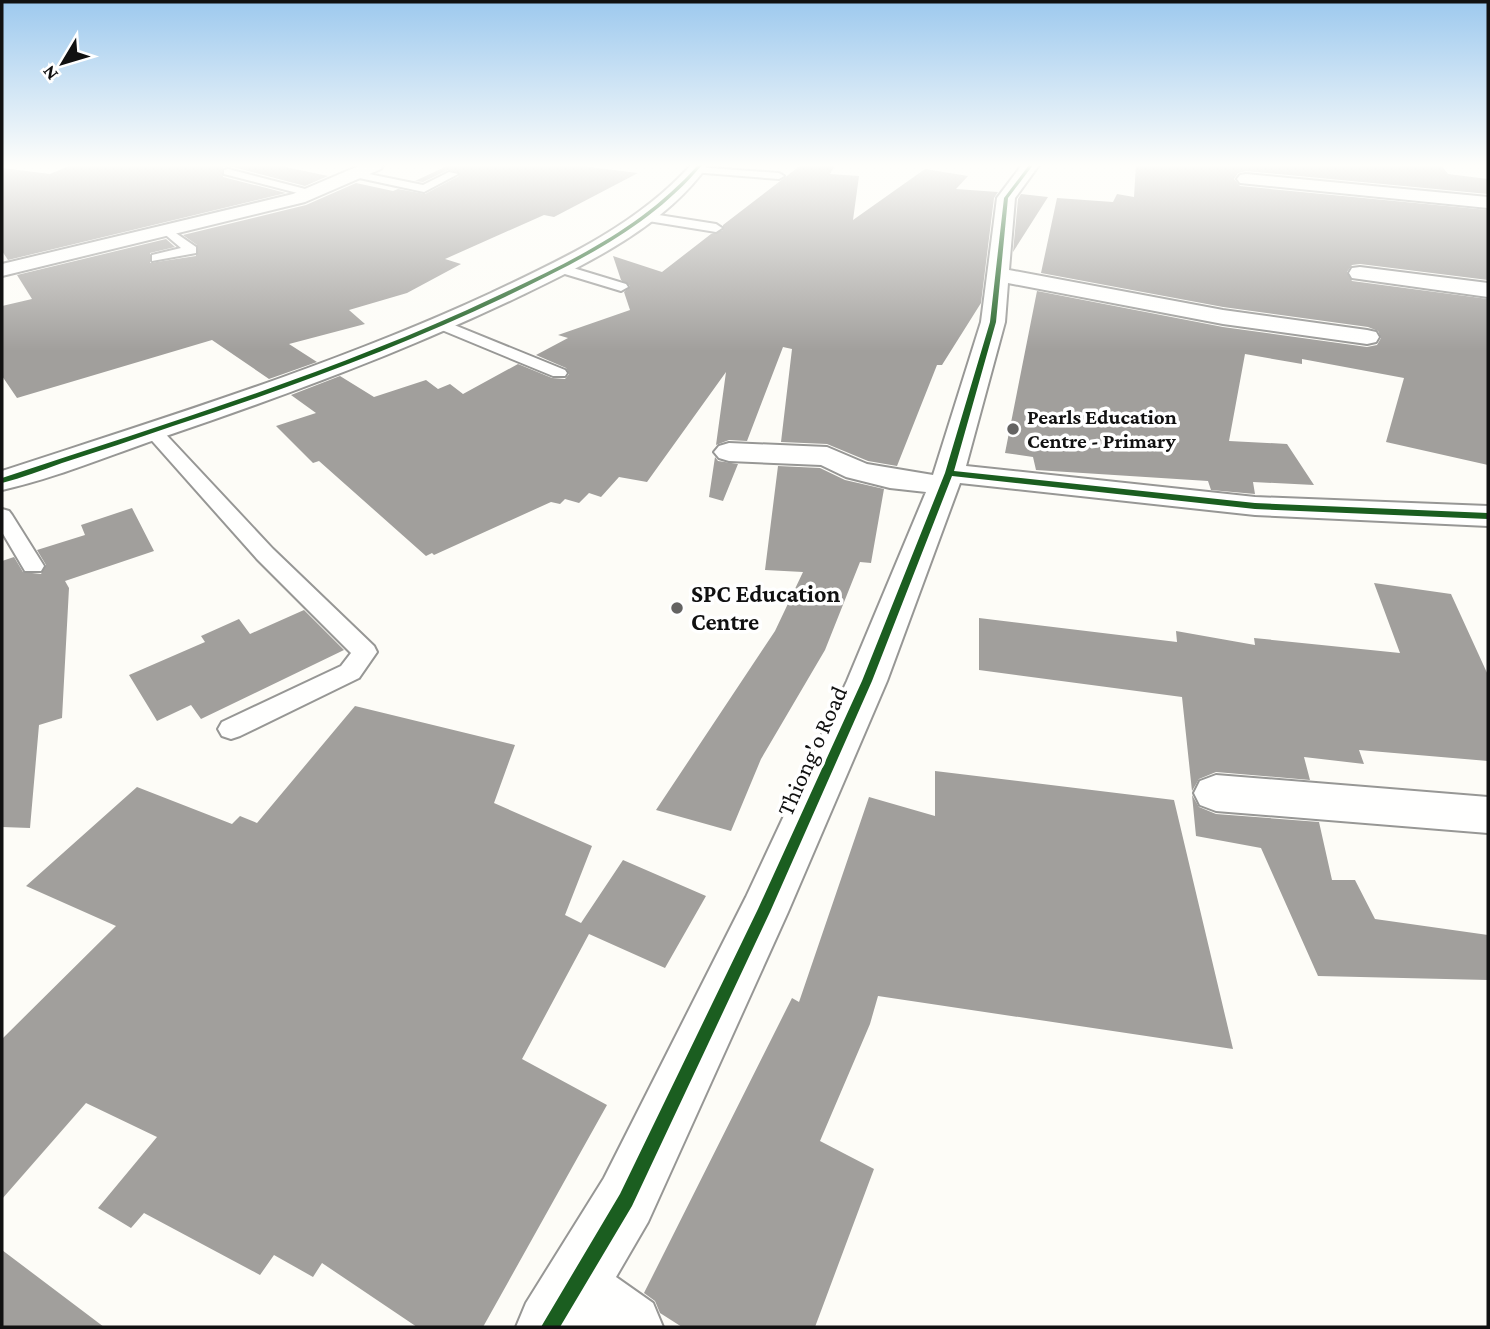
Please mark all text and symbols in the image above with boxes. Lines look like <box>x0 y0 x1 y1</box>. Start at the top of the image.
north arrow <box>28 28 98 98</box>
text: N <box>38 62 62 85</box>
place label: Pearls Education Centre - Primary <box>1027 405 1177 453</box>
marker: Pearls Education Centre - Primary <box>1005 421 1021 437</box>
place label: SPC Education Centre <box>691 580 840 635</box>
marker: SPC Education Centre <box>669 600 685 616</box>
street label: Thiong'o Road <box>771 681 852 820</box>

